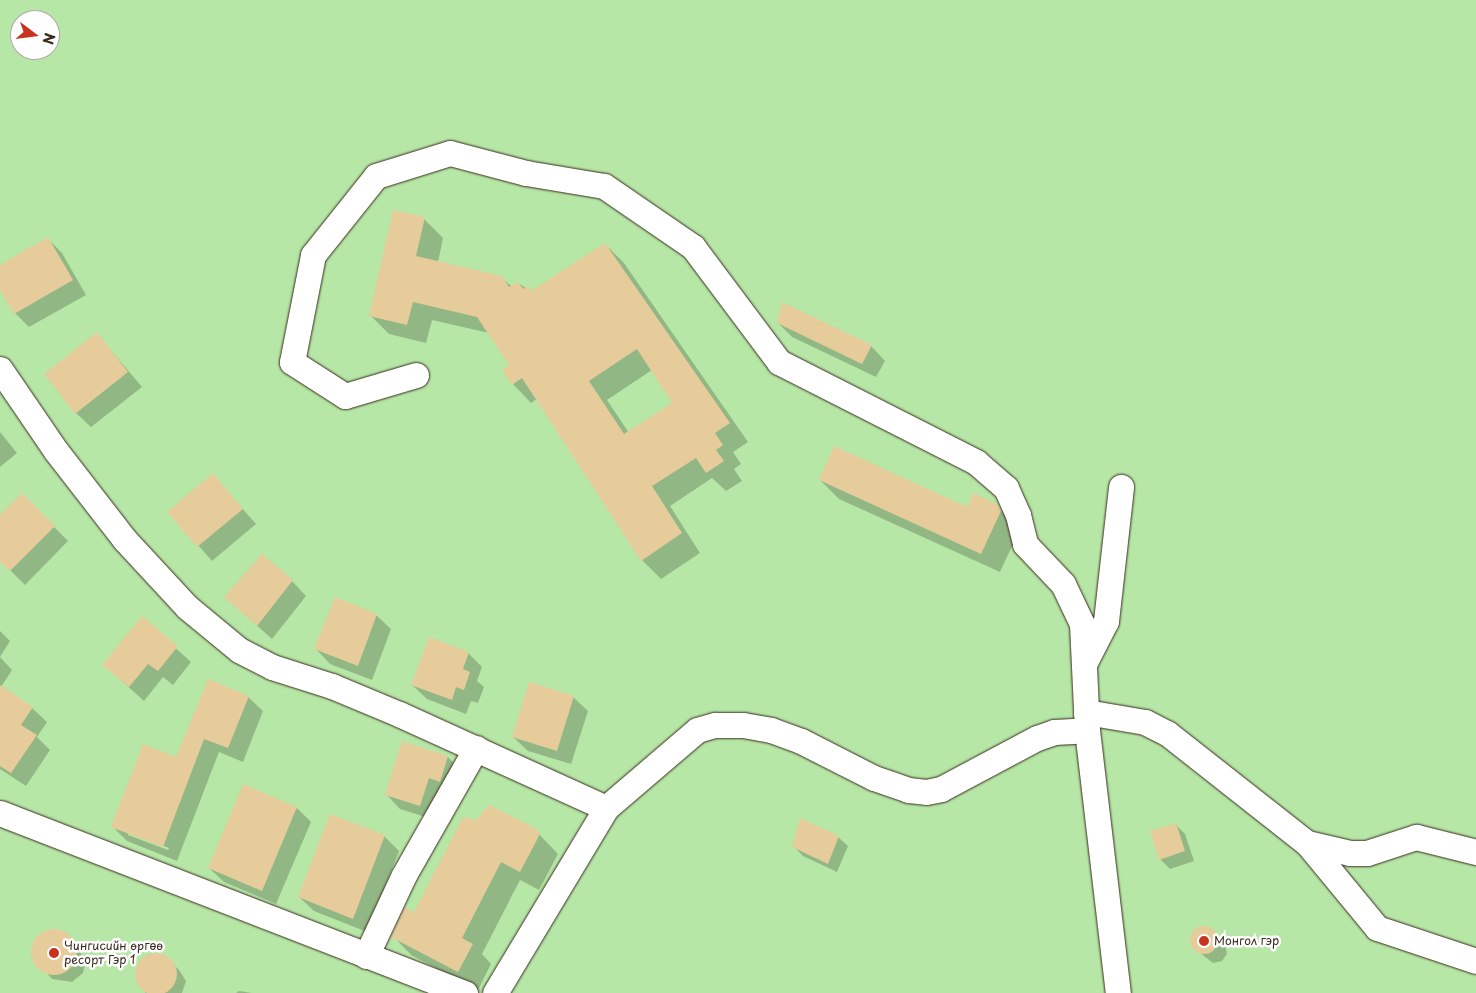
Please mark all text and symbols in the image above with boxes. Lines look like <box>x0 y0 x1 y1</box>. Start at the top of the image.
north arrow <box>10 10 60 60</box>
text: N <box>37 31 61 47</box>
place label: Монгол гэр <box>1214 934 1280 948</box>
marker: Монгол гэр <box>1198 935 1210 947</box>
place label: Чингисийн өргөө ресорт Гэр 1 <box>64 939 164 967</box>
marker: Чингисийн өргөө ресорт Гэр 1 <box>48 947 60 959</box>

